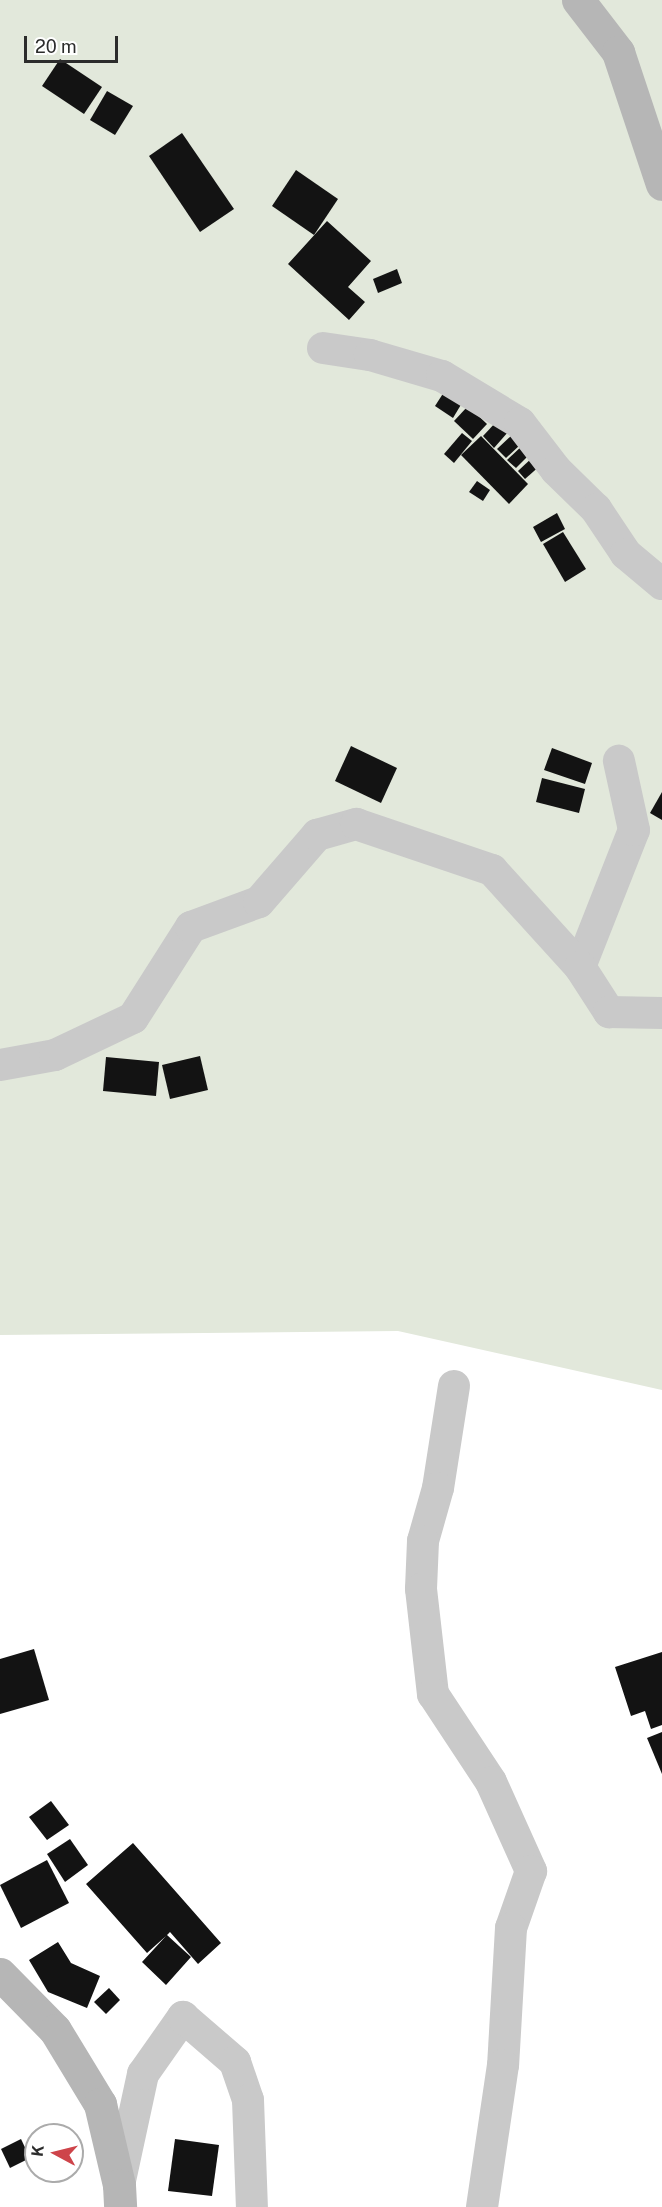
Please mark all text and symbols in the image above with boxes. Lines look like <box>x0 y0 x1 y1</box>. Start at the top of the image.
scale bar <box>27 24 122 62</box>
text: 20 m <box>35 36 77 57</box>
north arrow <box>24 2123 84 2183</box>
text: K <box>27 2144 48 2158</box>

